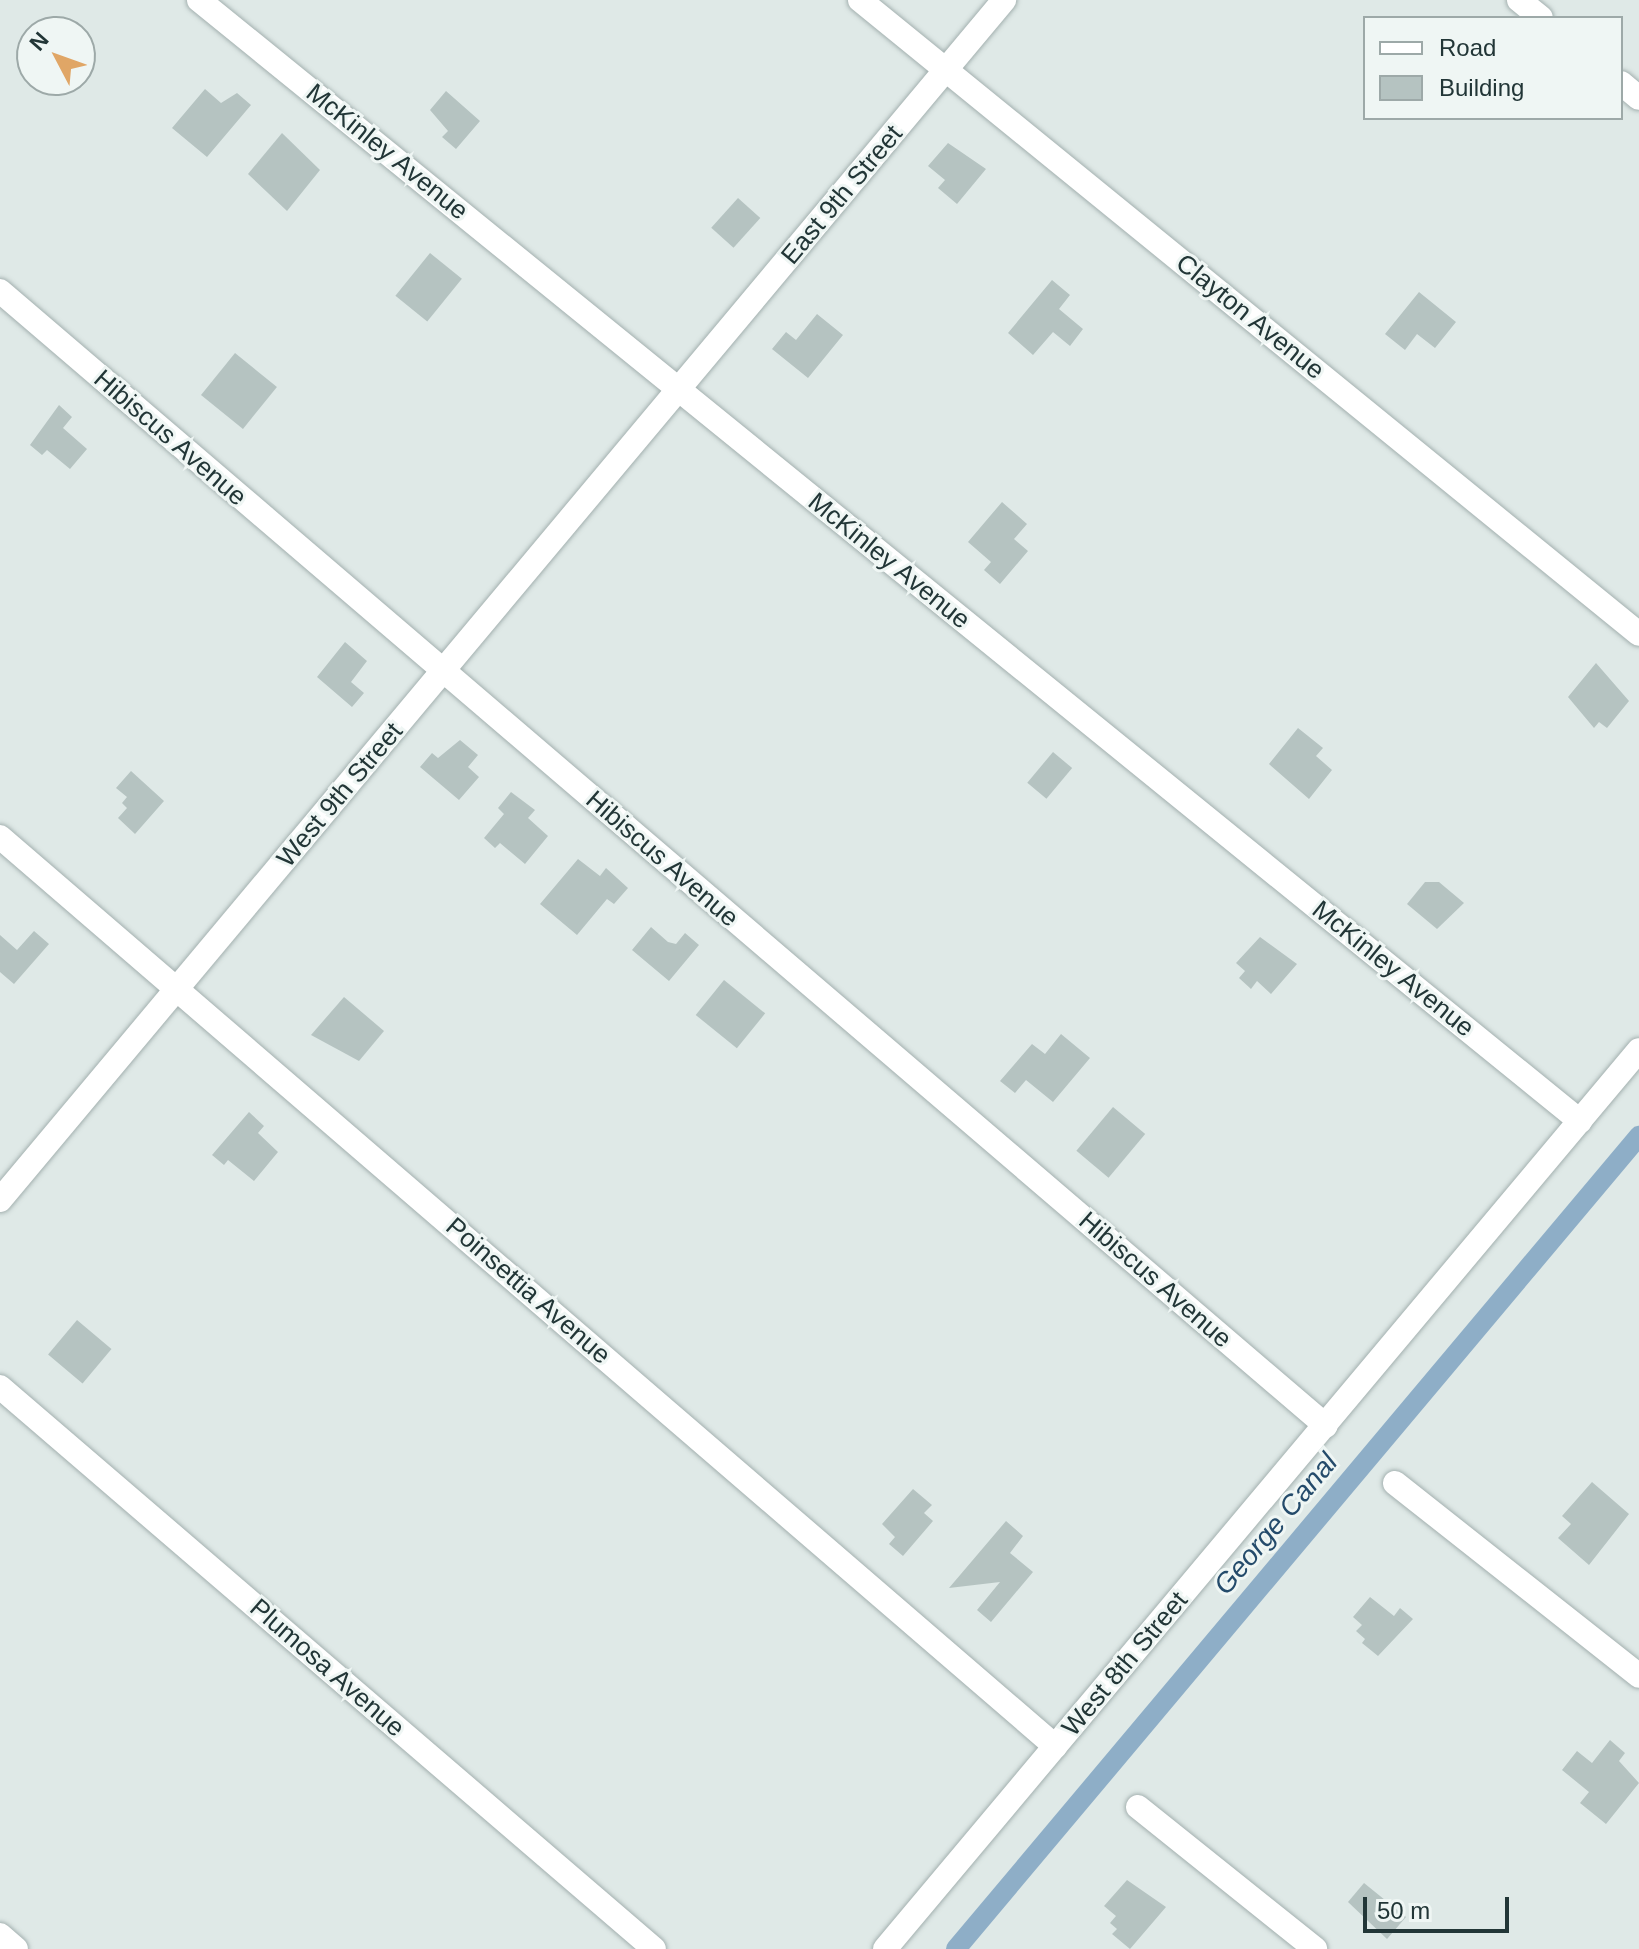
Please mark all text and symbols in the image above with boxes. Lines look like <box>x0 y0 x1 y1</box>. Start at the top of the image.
north arrow <box>16 16 96 96</box>
legend <box>1363 16 1623 120</box>
text: N <box>24 27 54 55</box>
text: Road <box>1439 34 1496 61</box>
text: Building <box>1439 74 1524 101</box>
street label: McKinley Avenue <box>299 77 475 227</box>
street label: East 9th Street <box>775 119 909 271</box>
street label: Clayton Avenue <box>1169 247 1331 387</box>
street label: Hibiscus Avenue <box>87 363 253 513</box>
street label: McKinley Avenue <box>801 486 977 636</box>
street label: West 9th Street <box>271 717 409 873</box>
street label: Hibiscus Avenue <box>579 784 745 934</box>
street label: McKinley Avenue <box>1305 894 1481 1044</box>
street label: Hibiscus Avenue <box>1072 1205 1238 1355</box>
street label: Poinsettia Avenue <box>439 1211 617 1371</box>
water label: George Canal <box>1207 1446 1345 1602</box>
street label: West 8th Street <box>1056 1586 1194 1742</box>
street label: Plumosa Avenue <box>243 1592 411 1744</box>
scale bar <box>1367 1881 1513 1931</box>
text: 50 m <box>1377 1897 1430 1924</box>

